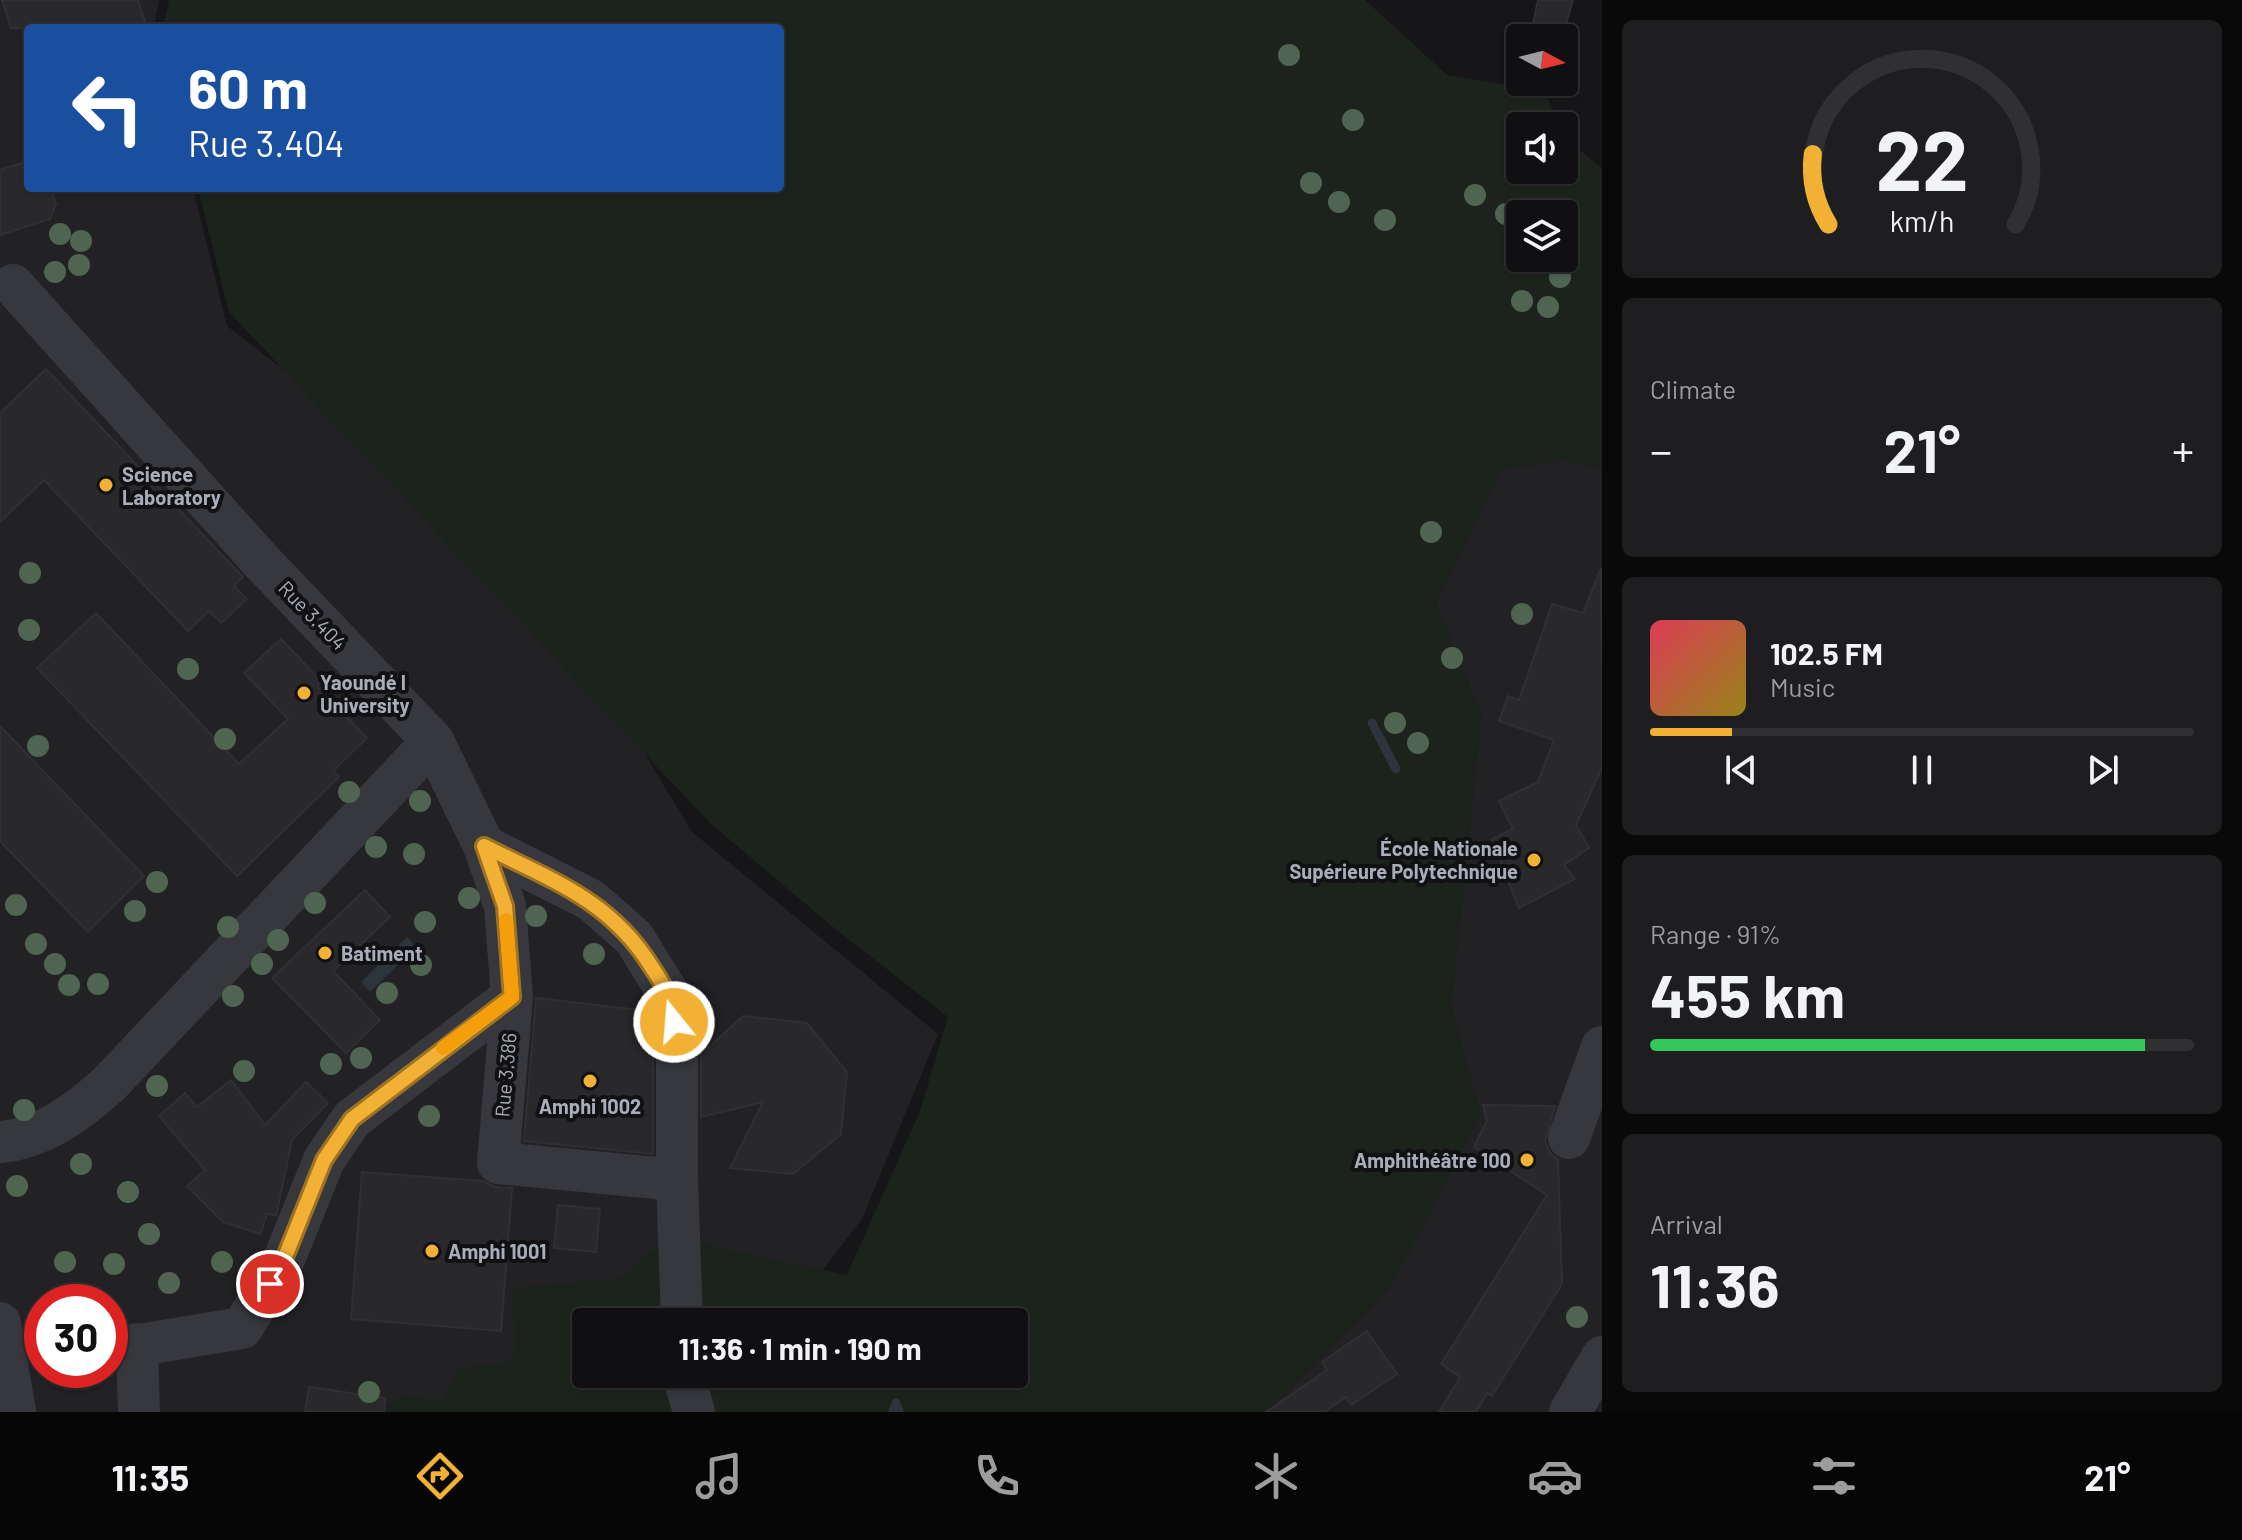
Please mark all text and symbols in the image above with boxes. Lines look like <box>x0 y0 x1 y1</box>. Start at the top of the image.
north arrow <box>1506 24 1578 96</box>
map controls <box>1506 24 1578 272</box>
text: 60 m <box>188 53 308 120</box>
icon: left <box>56 56 160 160</box>
text: 22 <box>1875 108 1969 208</box>
button: sound <box>1506 112 1578 184</box>
text: Rue 3.404 <box>188 121 344 164</box>
button: layers <box>1506 200 1578 272</box>
text: km/h <box>1890 203 1954 238</box>
text: Climate <box>1650 373 1736 404</box>
text: 21° <box>1883 413 1961 485</box>
text: − <box>1650 423 1672 476</box>
text: + <box>2172 423 2194 476</box>
place label: Science Laboratory <box>122 462 221 509</box>
marker: Science Laboratory <box>97 476 115 494</box>
street label: Rue 3.404 <box>274 575 352 655</box>
text: 102.5 FM <box>1770 635 1883 671</box>
place label: Yaoundé I University <box>320 670 410 717</box>
text: Music <box>1770 671 1835 702</box>
marker: Yaoundé I University <box>295 684 313 702</box>
icon: previous <box>1719 748 1763 792</box>
icon: pause <box>1900 748 1944 792</box>
icon: next <box>2081 748 2125 792</box>
place label: École Nationale Supérieure Polytechnique <box>1289 836 1518 883</box>
marker: École Nationale Supérieure Polytechnique <box>1525 851 1543 869</box>
text: Range · 91% <box>1650 918 1781 949</box>
place label: Batiment <box>341 941 422 965</box>
marker: Batiment <box>316 944 334 962</box>
text: 455 km <box>1650 958 1845 1030</box>
position arrow <box>632 980 716 1064</box>
street label: Rue 3.386 <box>489 1032 521 1118</box>
marker: Amphi 1002 <box>581 1072 599 1090</box>
place label: Amphi 1002 <box>539 1094 641 1118</box>
place label: Amphithéâtre 100 <box>1354 1148 1511 1172</box>
marker: Amphithéâtre 100 <box>1518 1151 1536 1169</box>
text: Arrival <box>1650 1208 1723 1239</box>
place label: Amphi 1001 <box>448 1239 546 1263</box>
marker: Amphi 1001 <box>423 1242 441 1260</box>
text: 11:36 <box>1650 1248 1779 1320</box>
pin <box>236 1250 304 1318</box>
icon: arrive <box>248 1262 292 1306</box>
speed limit sign: 30 <box>24 1284 128 1388</box>
text: 11:36 · 1 min · 190 m <box>678 1330 922 1366</box>
icon: directions <box>412 1448 468 1504</box>
icon: music <box>691 1448 747 1504</box>
icon: phone <box>969 1448 1025 1504</box>
icon: climate <box>1248 1448 1304 1504</box>
icon: car <box>1527 1448 1583 1504</box>
icon: filters <box>1806 1448 1862 1504</box>
text: 11:35 <box>111 1455 189 1498</box>
text: 21° <box>2084 1455 2131 1498</box>

